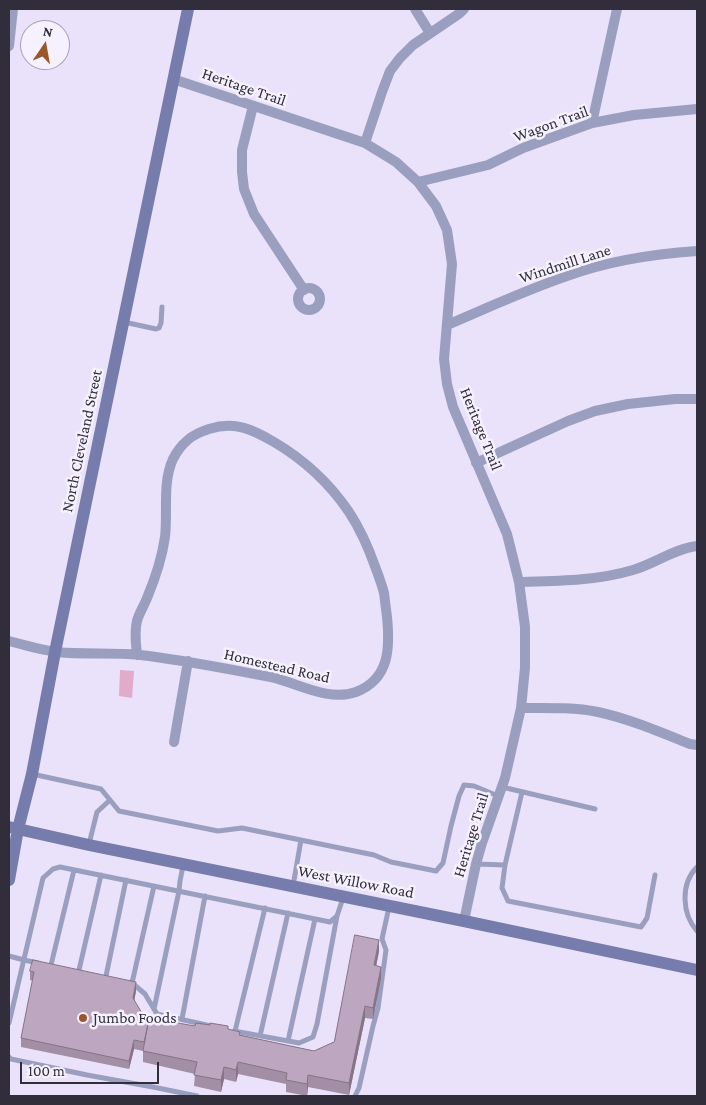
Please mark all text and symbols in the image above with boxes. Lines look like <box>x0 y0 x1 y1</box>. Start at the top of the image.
north arrow <box>20 20 70 70</box>
text: N <box>42 22 54 40</box>
street label: Heritage Trail <box>199 64 289 110</box>
street label: Wagon Trail <box>511 102 591 146</box>
street label: Windmill Lane <box>517 240 613 288</box>
street label: North Cleveland Street <box>58 368 106 514</box>
street label: Heritage Trail <box>456 385 506 473</box>
street label: Homestead Road <box>222 644 332 688</box>
street label: Heritage Trail <box>449 790 493 880</box>
street label: West Willow Road <box>296 861 416 903</box>
place label: Jumbo Foods <box>93 1008 176 1028</box>
marker: Jumbo Foods <box>77 1012 89 1024</box>
scale bar <box>22 1052 161 1084</box>
text: 100 m <box>28 1063 65 1079</box>

